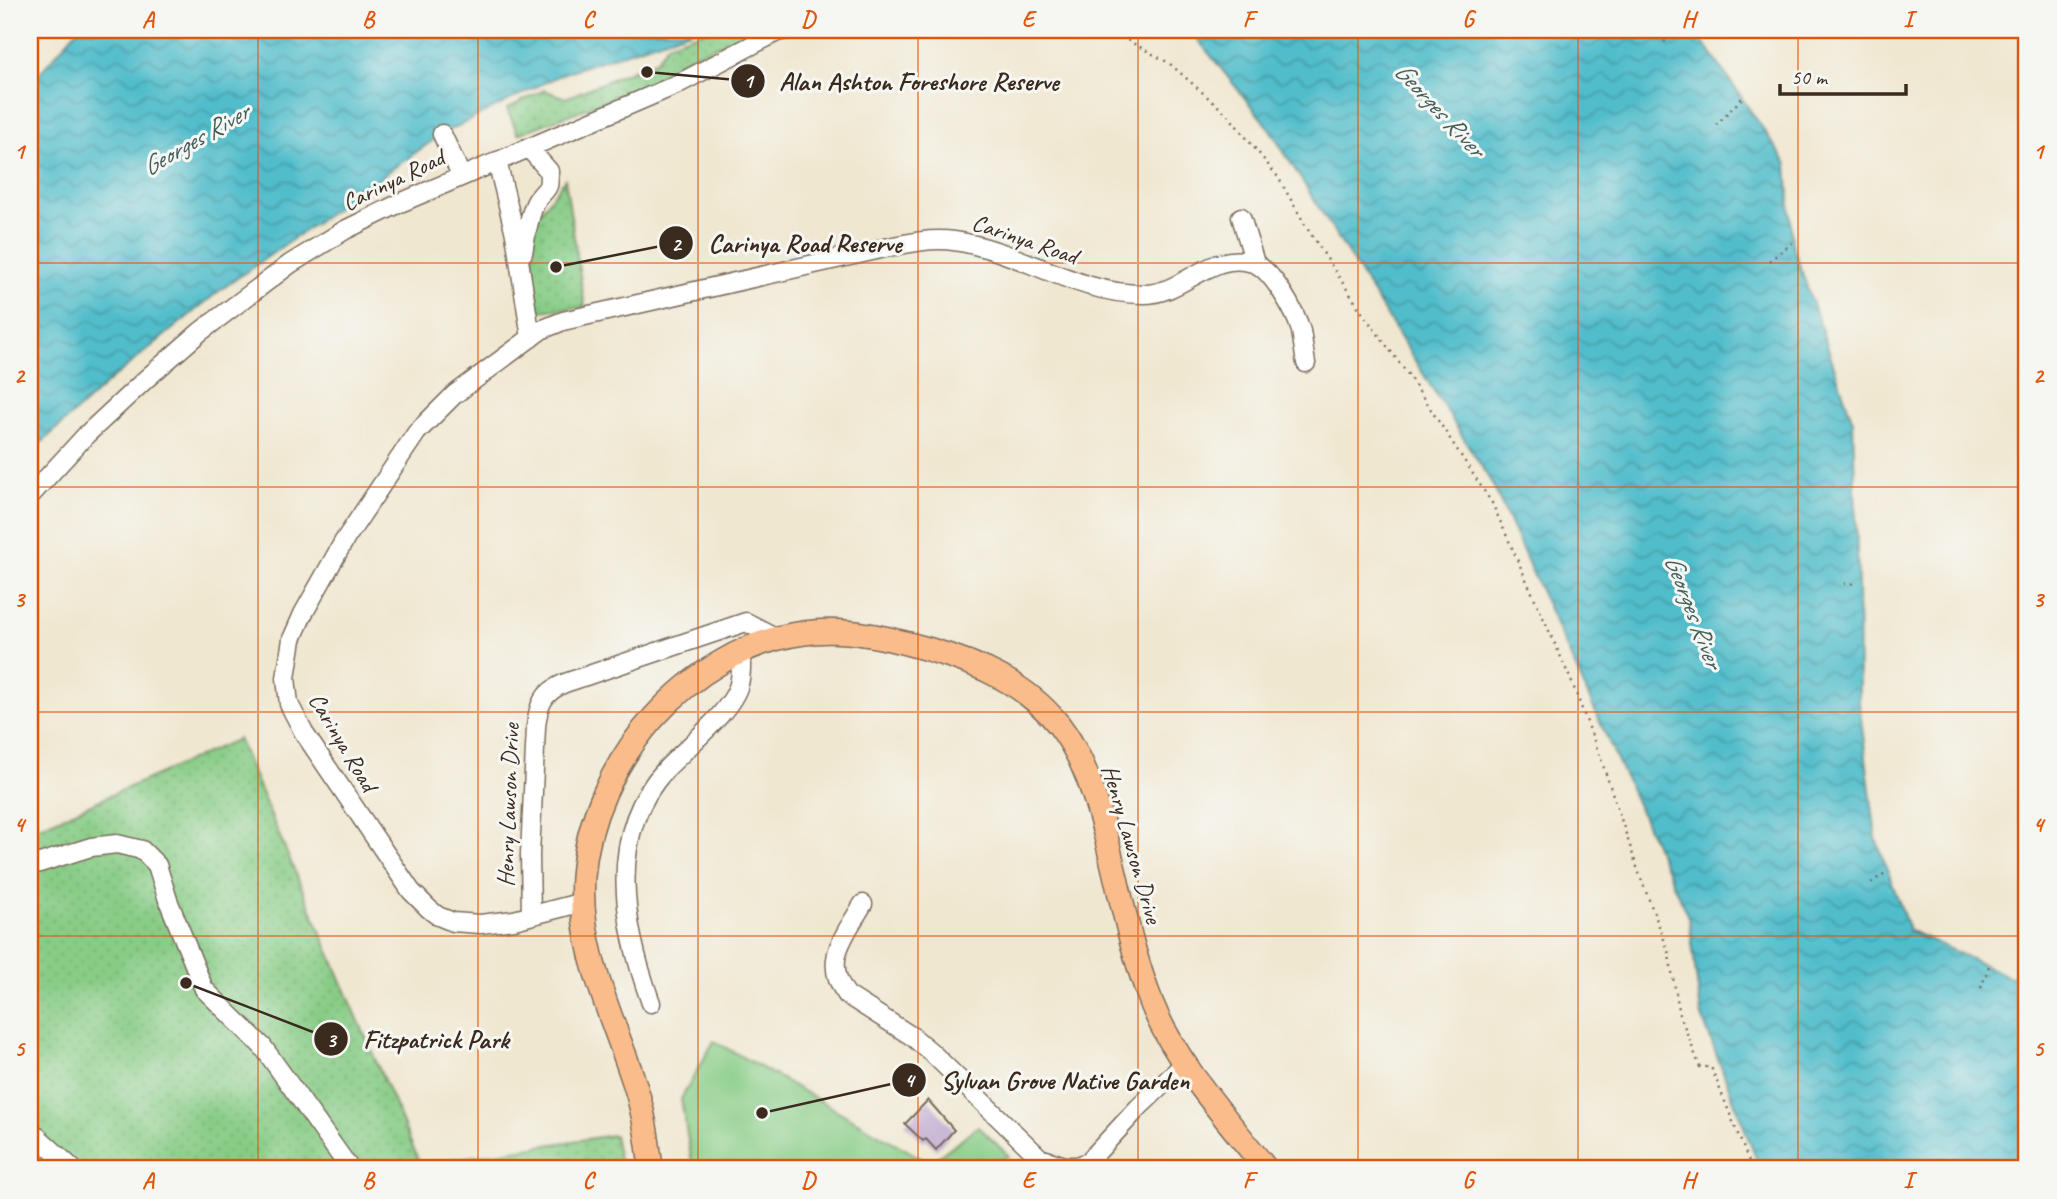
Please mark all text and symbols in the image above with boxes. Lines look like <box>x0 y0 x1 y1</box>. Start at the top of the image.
text: A <box>142 5 156 34</box>
text: B <box>362 5 376 34</box>
text: C <box>583 5 597 34</box>
text: D <box>801 5 817 34</box>
text: E <box>1022 5 1038 34</box>
text: F <box>1243 5 1259 34</box>
text: G <box>1462 5 1477 34</box>
text: H <box>1681 5 1699 34</box>
text: I <box>1903 5 1918 34</box>
scale bar <box>1780 52 1906 96</box>
water label: Georges River <box>1387 55 1494 166</box>
callout: Alan Ashton Foreshore Reserve <box>731 57 1073 104</box>
text: 50 m <box>1791 64 1829 90</box>
text: Alan Ashton Foreshore Reserve <box>779 65 1061 98</box>
text: 1 <box>743 68 755 94</box>
water label: Georges River <box>136 94 258 183</box>
text: 1 <box>14 137 27 166</box>
text: 1 <box>2033 137 2046 166</box>
street label: Carinya Road <box>337 141 452 218</box>
street label: Carinya Road <box>968 207 1085 272</box>
callout: Carinya Road Reserve <box>659 220 916 267</box>
text: Carinya Road Reserve <box>708 227 904 260</box>
text: 2 <box>671 231 683 257</box>
text: 2 <box>14 361 27 390</box>
text: 2 <box>2033 361 2046 390</box>
water label: Georges River <box>1657 550 1731 676</box>
text: 3 <box>14 585 27 614</box>
text: 3 <box>2033 585 2046 614</box>
street label: Carinya Road <box>302 687 386 800</box>
street label: Henry Lawson Drive <box>490 721 526 887</box>
street label: Henry Lawson Drive <box>1095 761 1170 929</box>
text: 4 <box>14 810 27 839</box>
text: 4 <box>2033 810 2046 839</box>
callout: Fitzpatrick Park <box>314 1016 522 1063</box>
text: Fitzpatrick Park <box>363 1023 511 1056</box>
text: 3 <box>326 1027 338 1053</box>
text: 5 <box>14 1034 26 1063</box>
text: 5 <box>2033 1034 2045 1063</box>
callout: Sylvan Grove Native Garden <box>891 1056 1204 1103</box>
text: Sylvan Grove Native Garden <box>941 1064 1190 1097</box>
text: 4 <box>904 1067 916 1093</box>
text: A <box>142 1166 156 1195</box>
text: B <box>362 1166 376 1195</box>
text: C <box>583 1166 597 1195</box>
text: D <box>801 1166 817 1195</box>
text: E <box>1022 1166 1038 1195</box>
text: F <box>1243 1166 1259 1195</box>
text: G <box>1462 1166 1477 1195</box>
text: H <box>1681 1166 1699 1195</box>
text: I <box>1903 1166 1918 1195</box>

